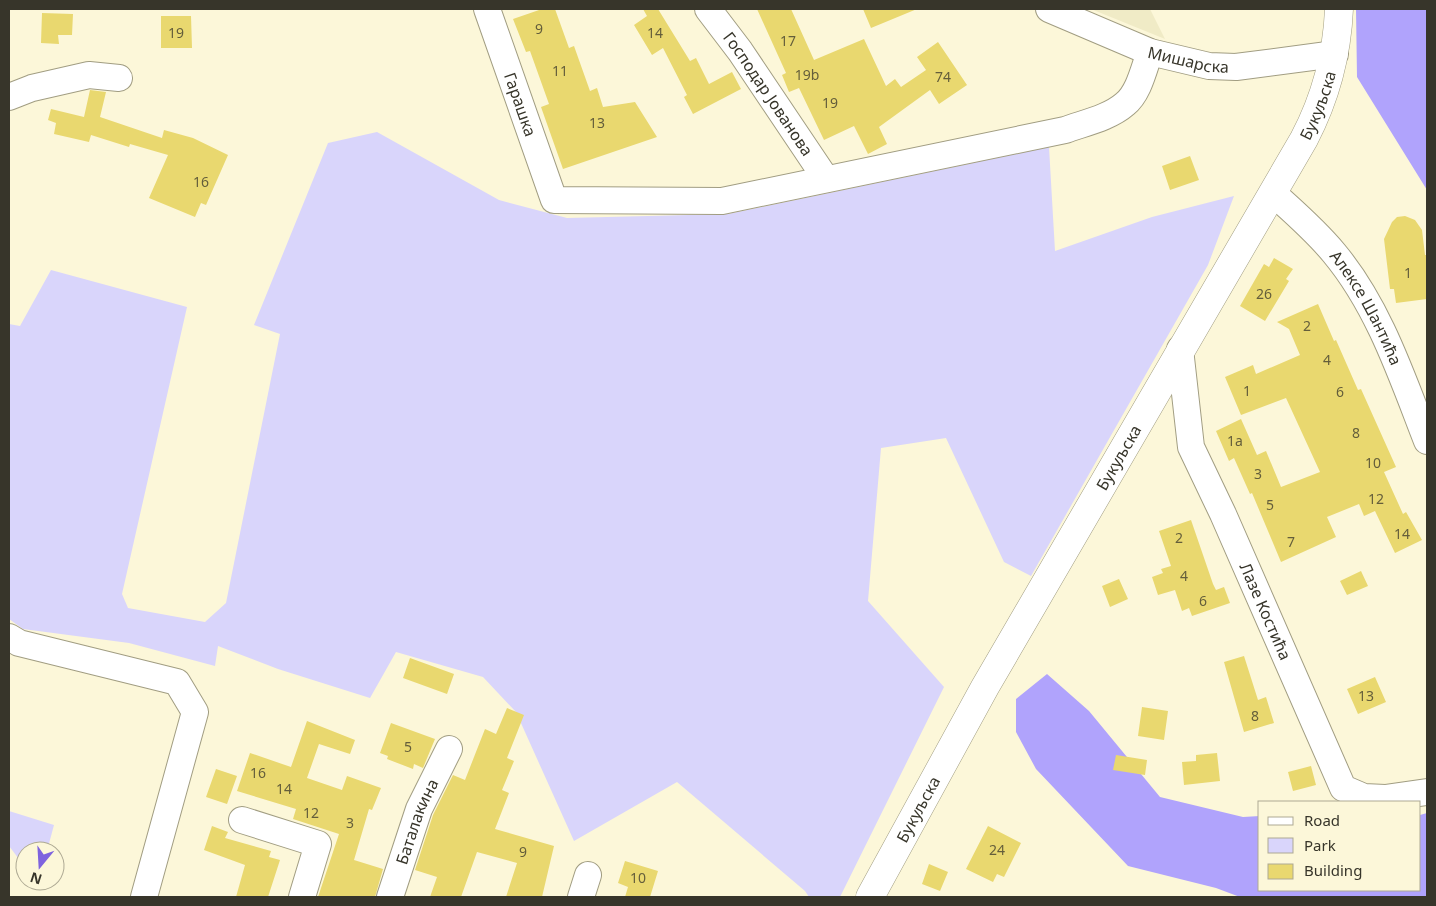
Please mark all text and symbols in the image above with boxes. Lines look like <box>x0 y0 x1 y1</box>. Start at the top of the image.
house number: 9 <box>535 19 543 38</box>
house number: 19 <box>168 23 184 42</box>
house number: 14 <box>647 23 663 42</box>
street label: Господар Јованова <box>718 27 818 160</box>
house number: 17 <box>780 31 796 50</box>
street label: Мишарска <box>1146 41 1229 78</box>
house number: 11 <box>552 61 568 80</box>
house number: 19b <box>795 65 819 84</box>
house number: 74 <box>935 67 951 86</box>
street label: Гарашка <box>499 69 542 139</box>
street label: Букуљска <box>1294 69 1341 144</box>
house number: 19 <box>822 93 838 112</box>
house number: 13 <box>589 113 605 132</box>
house number: 16 <box>193 172 209 191</box>
street label: Алексе Шантића <box>1325 246 1407 368</box>
house number: 1 <box>1404 263 1412 282</box>
house number: 26 <box>1256 284 1272 303</box>
house number: 2 <box>1303 316 1311 335</box>
house number: 4 <box>1323 350 1331 369</box>
house number: 1 <box>1243 381 1251 400</box>
house number: 6 <box>1336 382 1344 401</box>
street label: Букуљска <box>1091 421 1146 494</box>
house number: 8 <box>1352 423 1360 442</box>
house number: 1a <box>1227 431 1243 450</box>
house number: 10 <box>1365 453 1381 472</box>
house number: 3 <box>1254 464 1262 483</box>
house number: 12 <box>1368 489 1384 508</box>
house number: 5 <box>1266 495 1274 514</box>
house number: 14 <box>1394 524 1410 543</box>
house number: 2 <box>1175 528 1183 547</box>
house number: 7 <box>1287 532 1295 551</box>
street label: Лазе Костића <box>1235 559 1297 663</box>
house number: 4 <box>1180 566 1188 585</box>
house number: 6 <box>1199 591 1207 610</box>
house number: 13 <box>1358 686 1374 705</box>
house number: 8 <box>1251 706 1259 725</box>
house number: 5 <box>404 737 412 756</box>
house number: 16 <box>250 763 266 782</box>
street label: Букуљска <box>891 772 945 846</box>
street label: Баталакина <box>390 775 443 867</box>
house number: 14 <box>276 779 292 798</box>
legend <box>1258 801 1421 891</box>
house number: 12 <box>303 803 319 822</box>
text: Road <box>1304 810 1340 830</box>
house number: 3 <box>346 813 354 832</box>
text: Park <box>1304 835 1336 855</box>
house number: 24 <box>989 840 1005 859</box>
north arrow <box>15 841 65 891</box>
house number: 9 <box>519 842 527 861</box>
text: Building <box>1304 860 1362 880</box>
text: N <box>27 868 44 890</box>
house number: 10 <box>630 868 646 887</box>

